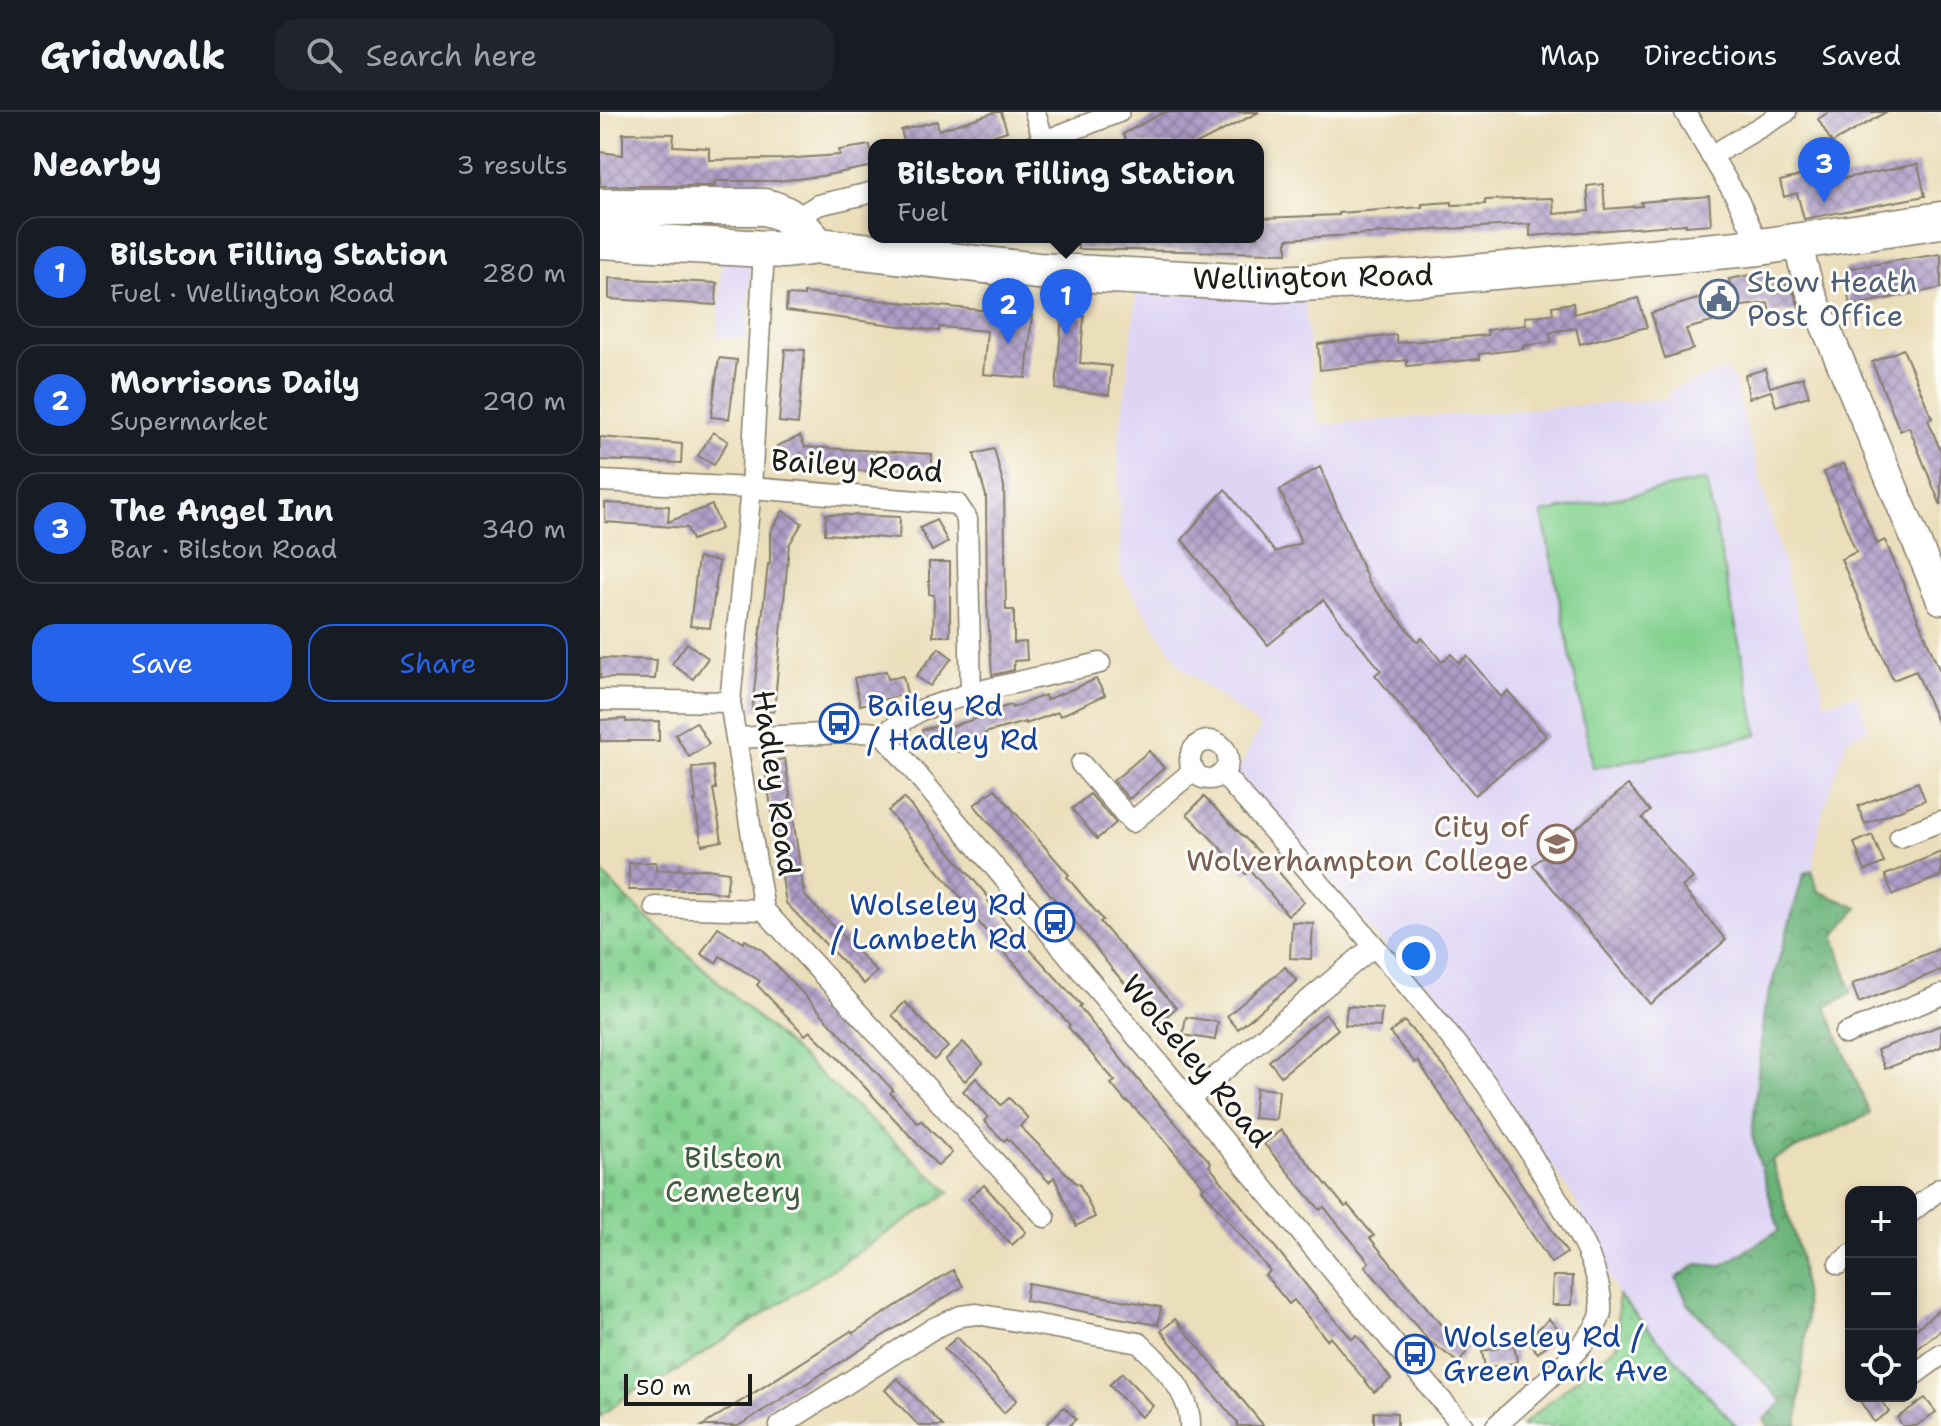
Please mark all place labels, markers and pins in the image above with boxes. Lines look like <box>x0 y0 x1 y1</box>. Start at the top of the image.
pin: 3 <box>1798 137 1850 203</box>
place label: Stow Heath Post Office <box>1747 261 1918 336</box>
pin: 1 <box>1040 269 1092 335</box>
pin: 2 <box>982 278 1034 344</box>
public building icon: Stow Heath Post Office <box>1698 278 1740 320</box>
place label: Bailey Rd / Hadley Rd <box>867 685 1039 760</box>
bus stop icon: Bailey Rd / Hadley Rd <box>818 702 860 744</box>
place label: City of Wolverhampton College <box>1186 806 1530 881</box>
school or university icon: City of Wolverhampton College <box>1536 823 1578 865</box>
place label: Wolseley Rd / Lambeth Rd <box>831 884 1027 959</box>
bus stop icon: Wolseley Rd / Lambeth Rd <box>1034 901 1076 943</box>
place label: Wolseley Rd / Green Park Ave <box>1443 1316 1669 1391</box>
bus stop icon: Wolseley Rd / Green Park Ave <box>1394 1333 1436 1375</box>

